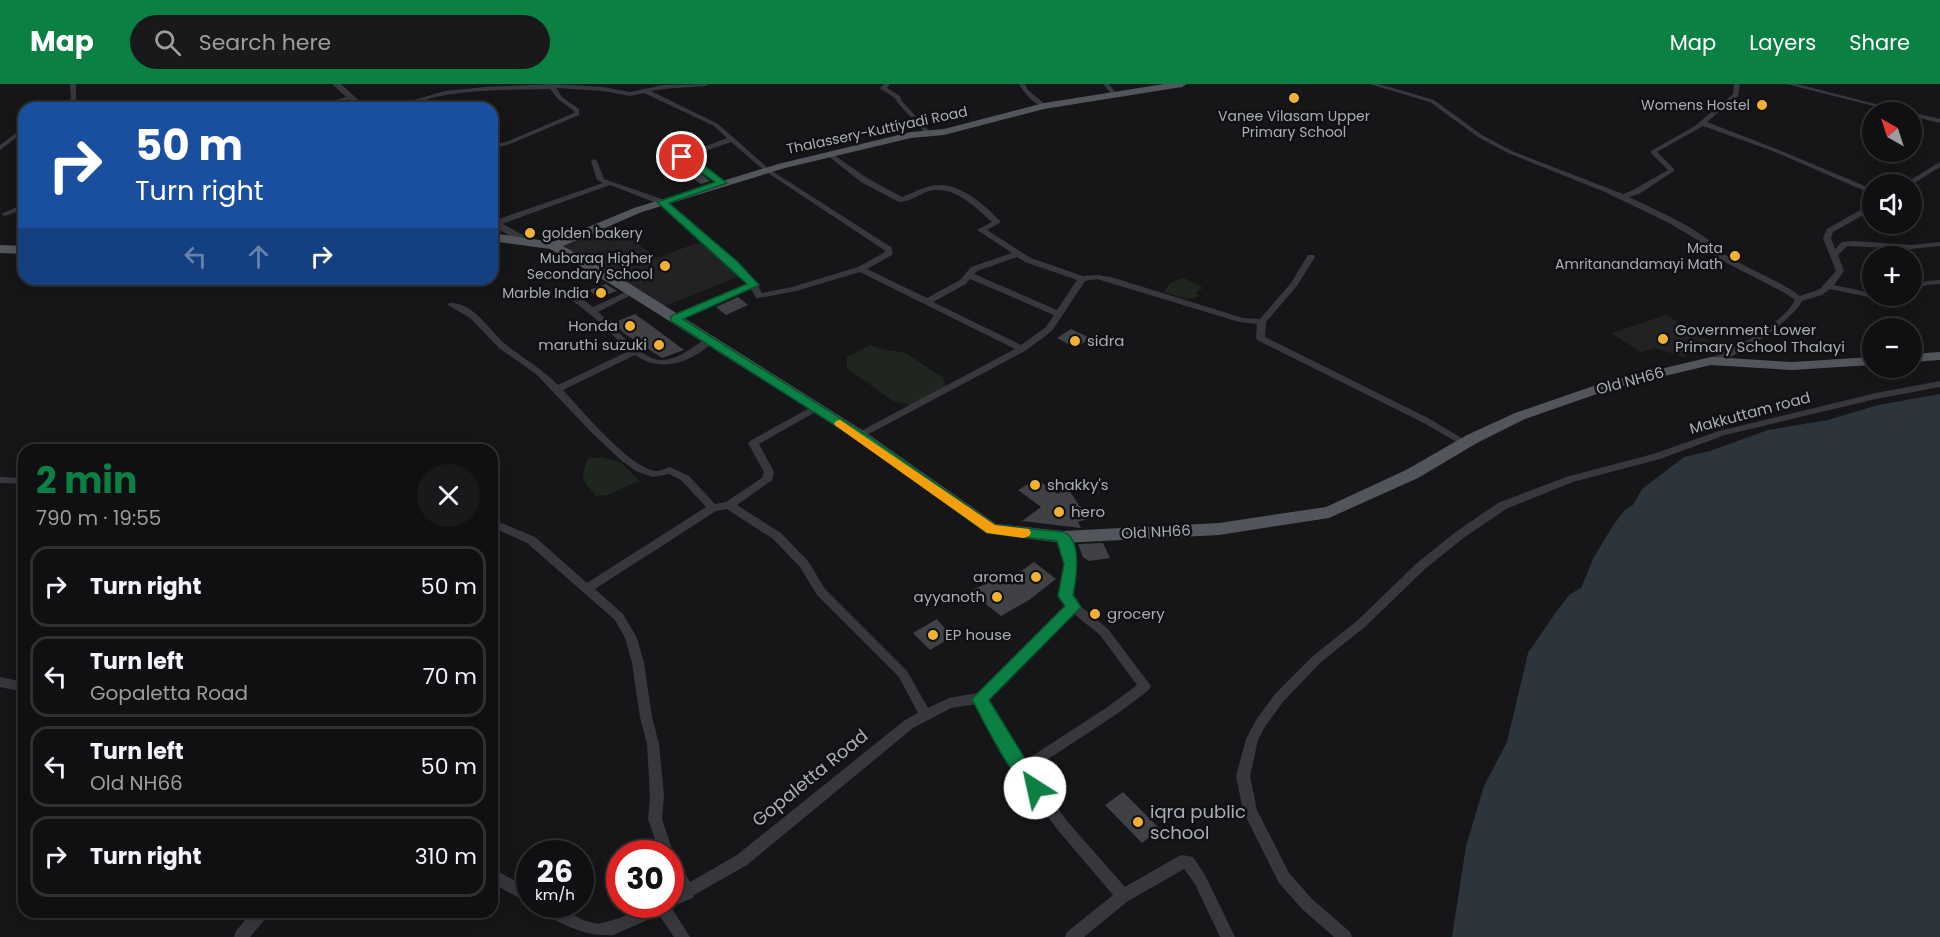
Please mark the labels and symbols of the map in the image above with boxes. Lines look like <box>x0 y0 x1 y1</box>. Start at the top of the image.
marker: Vanee Vilasam Upper Primary School <box>1287 91 1301 105</box>
place label: Womens Hostel <box>1641 95 1750 115</box>
marker: Womens Hostel <box>1755 98 1769 112</box>
street label: Thalassery-Kuttiyadi Road <box>785 101 969 159</box>
north arrow <box>1862 102 1922 162</box>
place label: Vanee Vilasam Upper Primary School <box>1218 106 1370 142</box>
pin <box>656 131 707 182</box>
place label: golden bakery <box>542 223 643 243</box>
marker: golden bakery <box>523 226 537 240</box>
place label: Mata Amritanandamayi Math <box>1555 238 1723 274</box>
place label: Mubaraq Higher Secondary School <box>527 248 653 284</box>
marker: Mata Amritanandamayi Math <box>1728 249 1742 263</box>
marker: Mubaraq Higher Secondary School <box>658 259 672 273</box>
place label: Marble India <box>502 283 589 303</box>
marker: Marble India <box>594 286 608 300</box>
place label: Honda <box>568 315 618 336</box>
marker: Honda <box>623 319 637 333</box>
place label: Government Lower Primary School Thalayi <box>1675 319 1845 357</box>
place label: sidra <box>1087 330 1124 351</box>
marker: Government Lower Primary School Thalayi <box>1656 332 1670 346</box>
place label: maruthi suzuki <box>538 334 647 355</box>
marker: sidra <box>1068 334 1082 348</box>
marker: maruthi suzuki <box>652 338 666 352</box>
street label: Old NH66 <box>1594 361 1666 400</box>
street label: Makkuttam road <box>1687 386 1813 439</box>
place label: shakky's <box>1047 474 1109 495</box>
marker: shakky's <box>1028 478 1042 492</box>
place label: hero <box>1071 501 1105 522</box>
marker: hero <box>1052 505 1066 519</box>
street label: Old NH66 <box>1121 519 1191 544</box>
place label: aroma <box>973 566 1024 587</box>
marker: aroma <box>1029 570 1043 584</box>
place label: ayyanoth <box>914 586 985 607</box>
marker: ayyanoth <box>990 590 1004 604</box>
place label: grocery <box>1107 603 1165 624</box>
marker: grocery <box>1088 607 1102 621</box>
place label: EP house <box>945 624 1011 645</box>
marker: EP house <box>926 628 940 642</box>
street label: Gopaletta Road <box>747 723 873 832</box>
position arrow <box>1003 756 1067 820</box>
place label: iqra public school <box>1150 799 1246 845</box>
marker: iqra public school <box>1131 815 1145 829</box>
speed limit sign: 30 <box>606 840 684 918</box>

